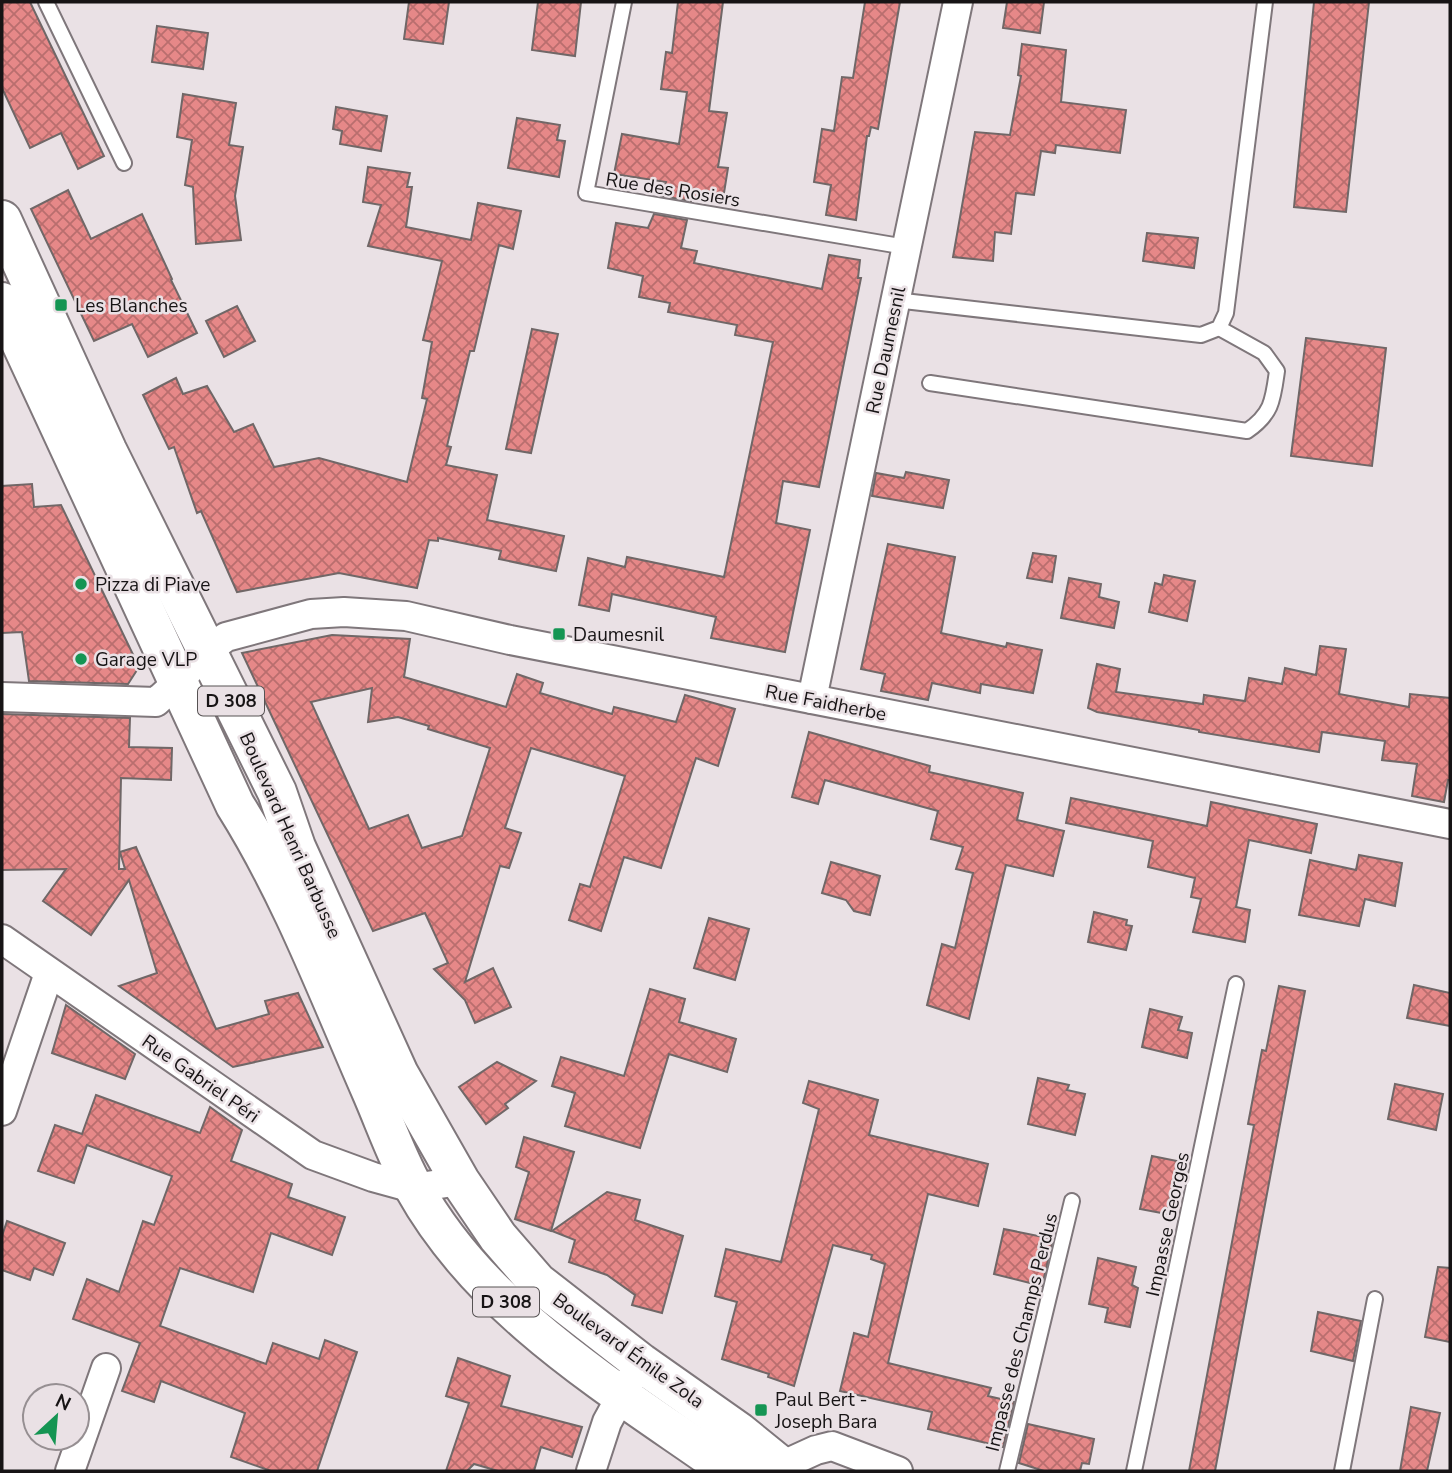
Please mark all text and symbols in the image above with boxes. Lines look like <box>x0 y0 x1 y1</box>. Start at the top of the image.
street label: Rue des Rosiers <box>604 166 742 213</box>
street label: Rue Daumesnil <box>860 284 912 416</box>
place label: Les Blanches <box>75 293 188 319</box>
marker: Les Blanches <box>53 297 69 313</box>
place label: Pizza di Piave <box>95 572 210 598</box>
marker: Pizza di Piave <box>73 576 89 592</box>
place label: Daumesnil <box>573 622 665 648</box>
marker: Daumesnil <box>551 626 567 642</box>
place label: Garage VLP <box>95 647 197 673</box>
marker: Garage VLP <box>73 651 89 667</box>
street label: Rue Faidherbe <box>763 679 889 727</box>
road number: D 308 <box>198 686 264 716</box>
street label: Boulevard Henri Barbusse <box>233 728 347 943</box>
street label: Rue Gabriel Péri <box>136 1029 264 1129</box>
street label: Impasse Georges <box>1140 1150 1196 1299</box>
street label: Impasse des Champs Perdus <box>980 1210 1064 1454</box>
street label: Boulevard Émile Zola <box>547 1287 709 1415</box>
road number: D 308 <box>473 1288 539 1316</box>
north arrow <box>21 1382 91 1452</box>
place label: Paul Bert - Joseph Bara <box>774 1387 877 1435</box>
text: N <box>51 1388 75 1417</box>
marker: Paul Bert - Joseph Bara <box>753 1402 769 1418</box>

